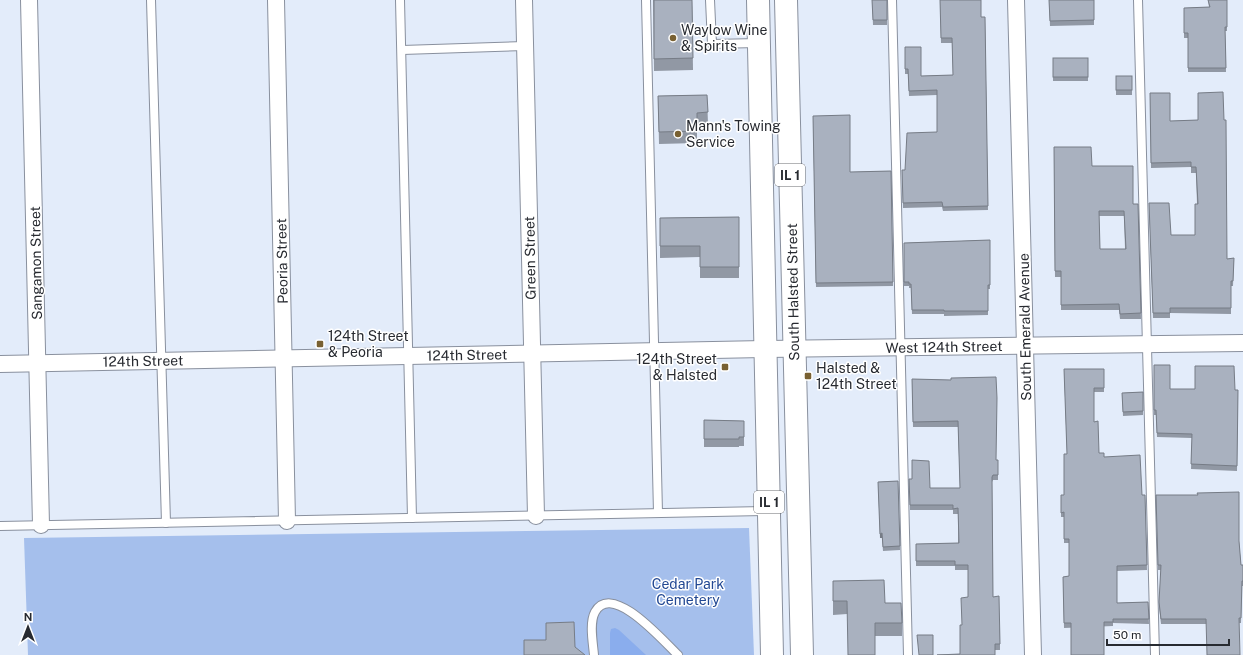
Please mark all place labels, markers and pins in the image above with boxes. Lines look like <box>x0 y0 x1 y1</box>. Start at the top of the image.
place label: Waylow Wine & Spirits <box>681 22 767 54</box>
marker: Waylow Wine & Spirits <box>668 33 678 43</box>
place label: Mann's Towing Service <box>686 118 781 150</box>
marker: Mann's Towing Service <box>673 129 683 139</box>
place label: 124th Street & Peoria <box>328 328 409 360</box>
marker: 124th Street & Peoria <box>315 339 325 349</box>
place label: 124th Street & Halsted <box>636 351 717 383</box>
place label: Halsted & 124th Street <box>816 360 897 392</box>
marker: 124th Street & Halsted <box>720 362 730 372</box>
marker: Halsted & 124th Street <box>803 371 813 381</box>

